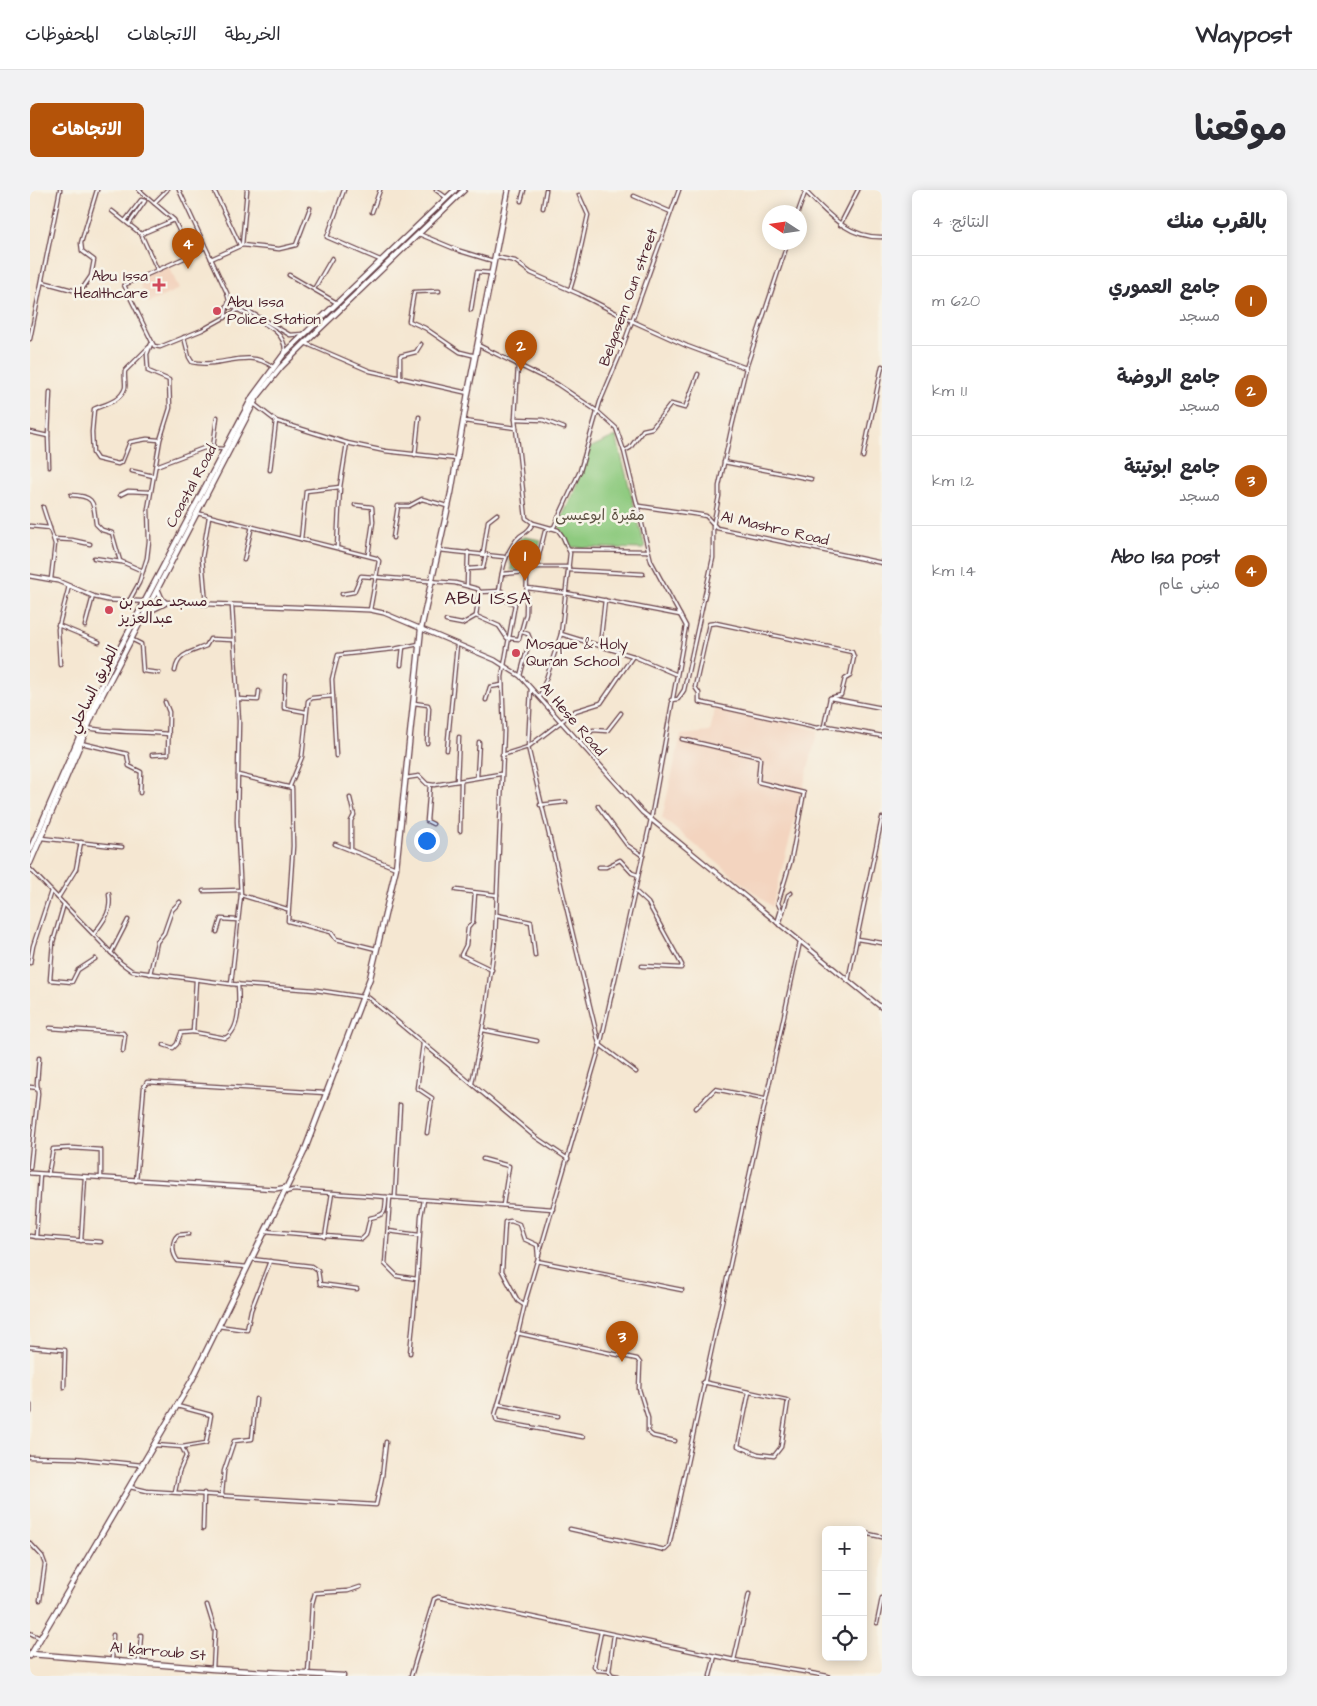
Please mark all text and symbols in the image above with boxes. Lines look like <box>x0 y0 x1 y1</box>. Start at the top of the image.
text: Waypost <box>1195 18 1292 52</box>
text: المحفوظات <box>25 22 99 47</box>
text: الاتجاهات <box>127 22 197 47</box>
text: الخريطة <box>225 22 281 47</box>
button: الاتجاهات <box>30 103 144 157</box>
text: موقعنا <box>1194 105 1287 154</box>
north arrow <box>762 205 807 250</box>
text: بالقرب منك <box>1166 207 1267 236</box>
text: النتائج: 4 <box>932 211 989 233</box>
street label: Belgasem Oun street <box>594 225 664 369</box>
pin: 4 <box>172 228 204 269</box>
place label: Abu Issa Healthcare <box>74 266 148 304</box>
text: جامع العموري <box>1109 274 1220 301</box>
marker: Abu Issa Healthcare <box>152 278 166 292</box>
text: 620 m <box>932 290 980 312</box>
text: 1 <box>1250 290 1252 312</box>
place label: Abu Issa Police Station <box>227 292 321 330</box>
marker: Abu Issa Police Station <box>211 305 223 317</box>
text: مسجد <box>1179 305 1220 327</box>
pin: 2 <box>505 330 537 371</box>
text: جامع الروضة <box>1117 364 1220 391</box>
text: 1.1 km <box>932 380 967 402</box>
text: 2 <box>1246 380 1256 402</box>
text: مسجد <box>1179 395 1220 417</box>
street label: Coastal Road <box>161 441 222 531</box>
text: جامع ابوتيتة <box>1124 454 1220 481</box>
text: 1.2 km <box>932 470 974 492</box>
text: 3 <box>1247 470 1255 492</box>
text: مسجد <box>1179 485 1220 507</box>
park label: مقبرة ابوعيسى <box>555 505 645 526</box>
street label: Al Mashro Road <box>719 506 831 551</box>
pin: 1 <box>509 540 541 581</box>
text: Abo Isa post <box>1111 544 1220 571</box>
text: 1.4 km <box>932 560 976 582</box>
text: 4 <box>1246 560 1256 582</box>
text: مبنى عام <box>1159 573 1220 595</box>
district label: ABU ISSA <box>444 586 532 611</box>
place label: مسجد عمر بن عبدالعزيز <box>117 591 208 629</box>
marker: مسجد عمر بن عبدالعزيز <box>103 604 115 616</box>
place label: Mosque & Holy Quran School <box>526 634 628 672</box>
street label: الطريق الساحلي <box>63 642 126 737</box>
marker: Mosque & Holy Quran School <box>510 647 522 659</box>
street label: Al Hese Road <box>535 678 611 761</box>
your location <box>414 828 440 854</box>
pin: 3 <box>606 1321 638 1362</box>
map controls <box>822 1526 867 1661</box>
button: + <box>822 1526 867 1571</box>
button: − <box>822 1571 867 1616</box>
button: locate <box>822 1616 867 1661</box>
street label: Al ḵarroub St <box>109 1637 207 1666</box>

